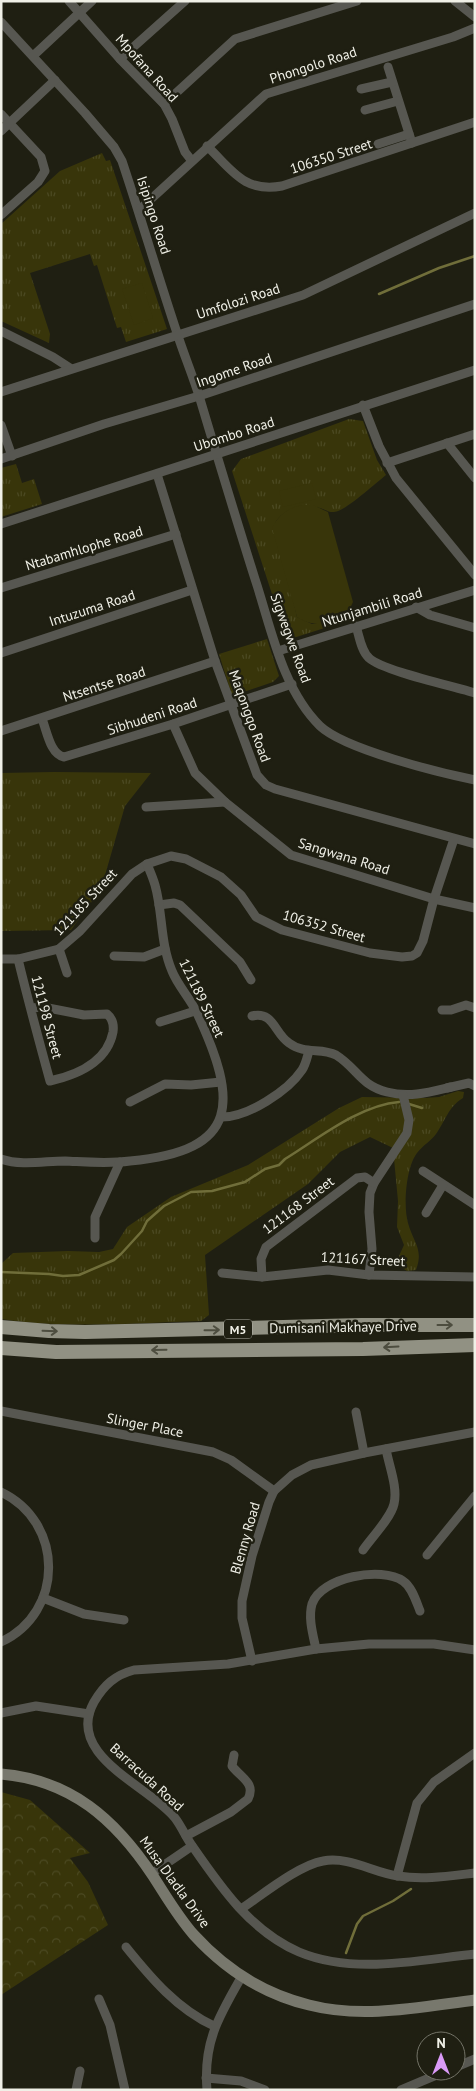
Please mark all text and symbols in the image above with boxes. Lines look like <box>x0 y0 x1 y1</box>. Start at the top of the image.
street label: Mpofana Road <box>112 30 182 106</box>
street label: Phongolo Road <box>267 42 359 88</box>
street label: 106350 Street <box>288 134 375 178</box>
street label: Isipingo Road <box>133 174 175 256</box>
street label: Umfolozi Road <box>194 279 282 323</box>
street label: Ingome Road <box>194 349 274 391</box>
street label: Ubombo Road <box>191 412 277 456</box>
street label: Ntabamhlophe Road <box>23 522 145 574</box>
street label: Ntunjambili Road <box>320 583 424 631</box>
street label: Intuzuma Road <box>47 586 137 630</box>
street label: Sigwegwe Road <box>266 591 316 685</box>
street label: Ntsentse Road <box>60 662 148 706</box>
street label: Maqongqo Road <box>225 668 275 764</box>
street label: Sibhudeni Road <box>105 693 199 739</box>
street label: Sangwana Road <box>296 834 392 878</box>
street label: 121185 Street <box>49 864 121 939</box>
street label: 106352 Street <box>281 906 368 946</box>
street label: 121189 Street <box>175 956 229 1040</box>
street label: 121198 Street <box>27 973 67 1061</box>
street label: 121168 Street <box>259 1172 338 1238</box>
street label: 121167 Street <box>320 1248 406 1270</box>
street label: Dumisani Makhaye Drive <box>269 1317 417 1337</box>
road number: M5 <box>224 1320 252 1338</box>
one-way arrow <box>436 1320 452 1330</box>
one-way arrow <box>204 1325 220 1335</box>
one-way arrow <box>42 1327 58 1336</box>
one-way arrow <box>383 1343 399 1352</box>
one-way arrow <box>151 1345 167 1355</box>
street label: Slinger Place <box>105 1409 185 1441</box>
street label: Blenny Road <box>226 1500 264 1576</box>
street label: Barracuda Road <box>106 1739 188 1815</box>
street label: Musa Dladla Drive <box>136 1833 214 1931</box>
north arrow <box>416 2031 466 2081</box>
text: N <box>436 2034 446 2052</box>

